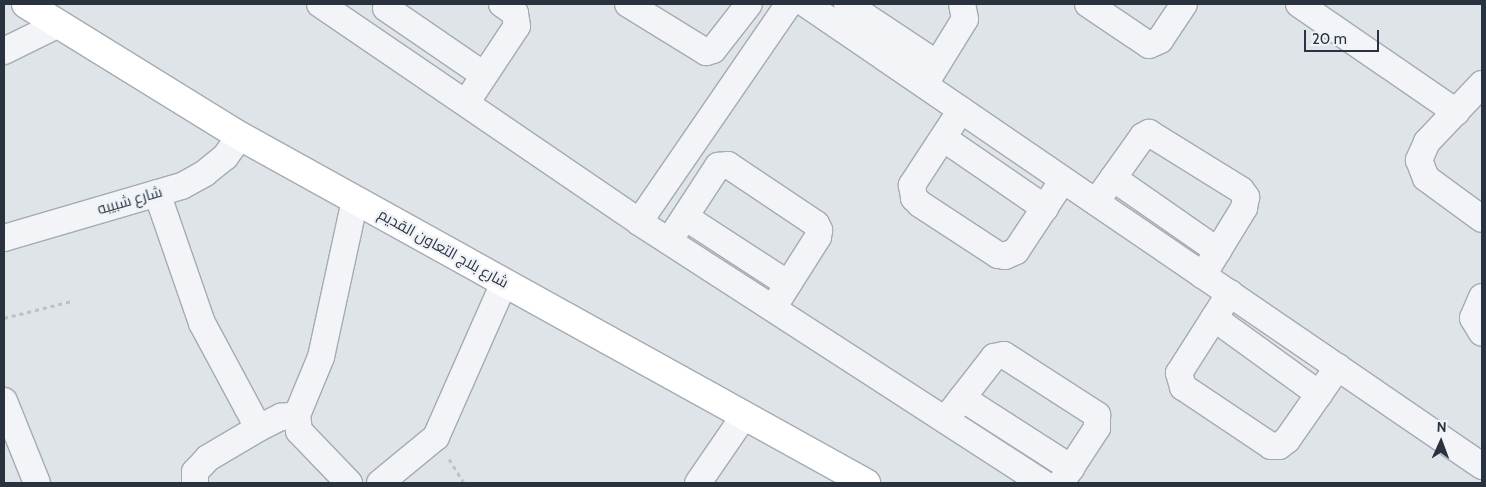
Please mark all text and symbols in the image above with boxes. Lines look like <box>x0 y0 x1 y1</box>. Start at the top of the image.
scale bar <box>1306 20 1381 52</box>
text: 20 m <box>1312 30 1347 48</box>
street label: شارع شبيبه <box>95 183 165 219</box>
street label: شارع بلاج التعاون القديم <box>375 206 511 292</box>
north arrow <box>1416 417 1466 467</box>
text: N <box>1436 418 1447 436</box>

